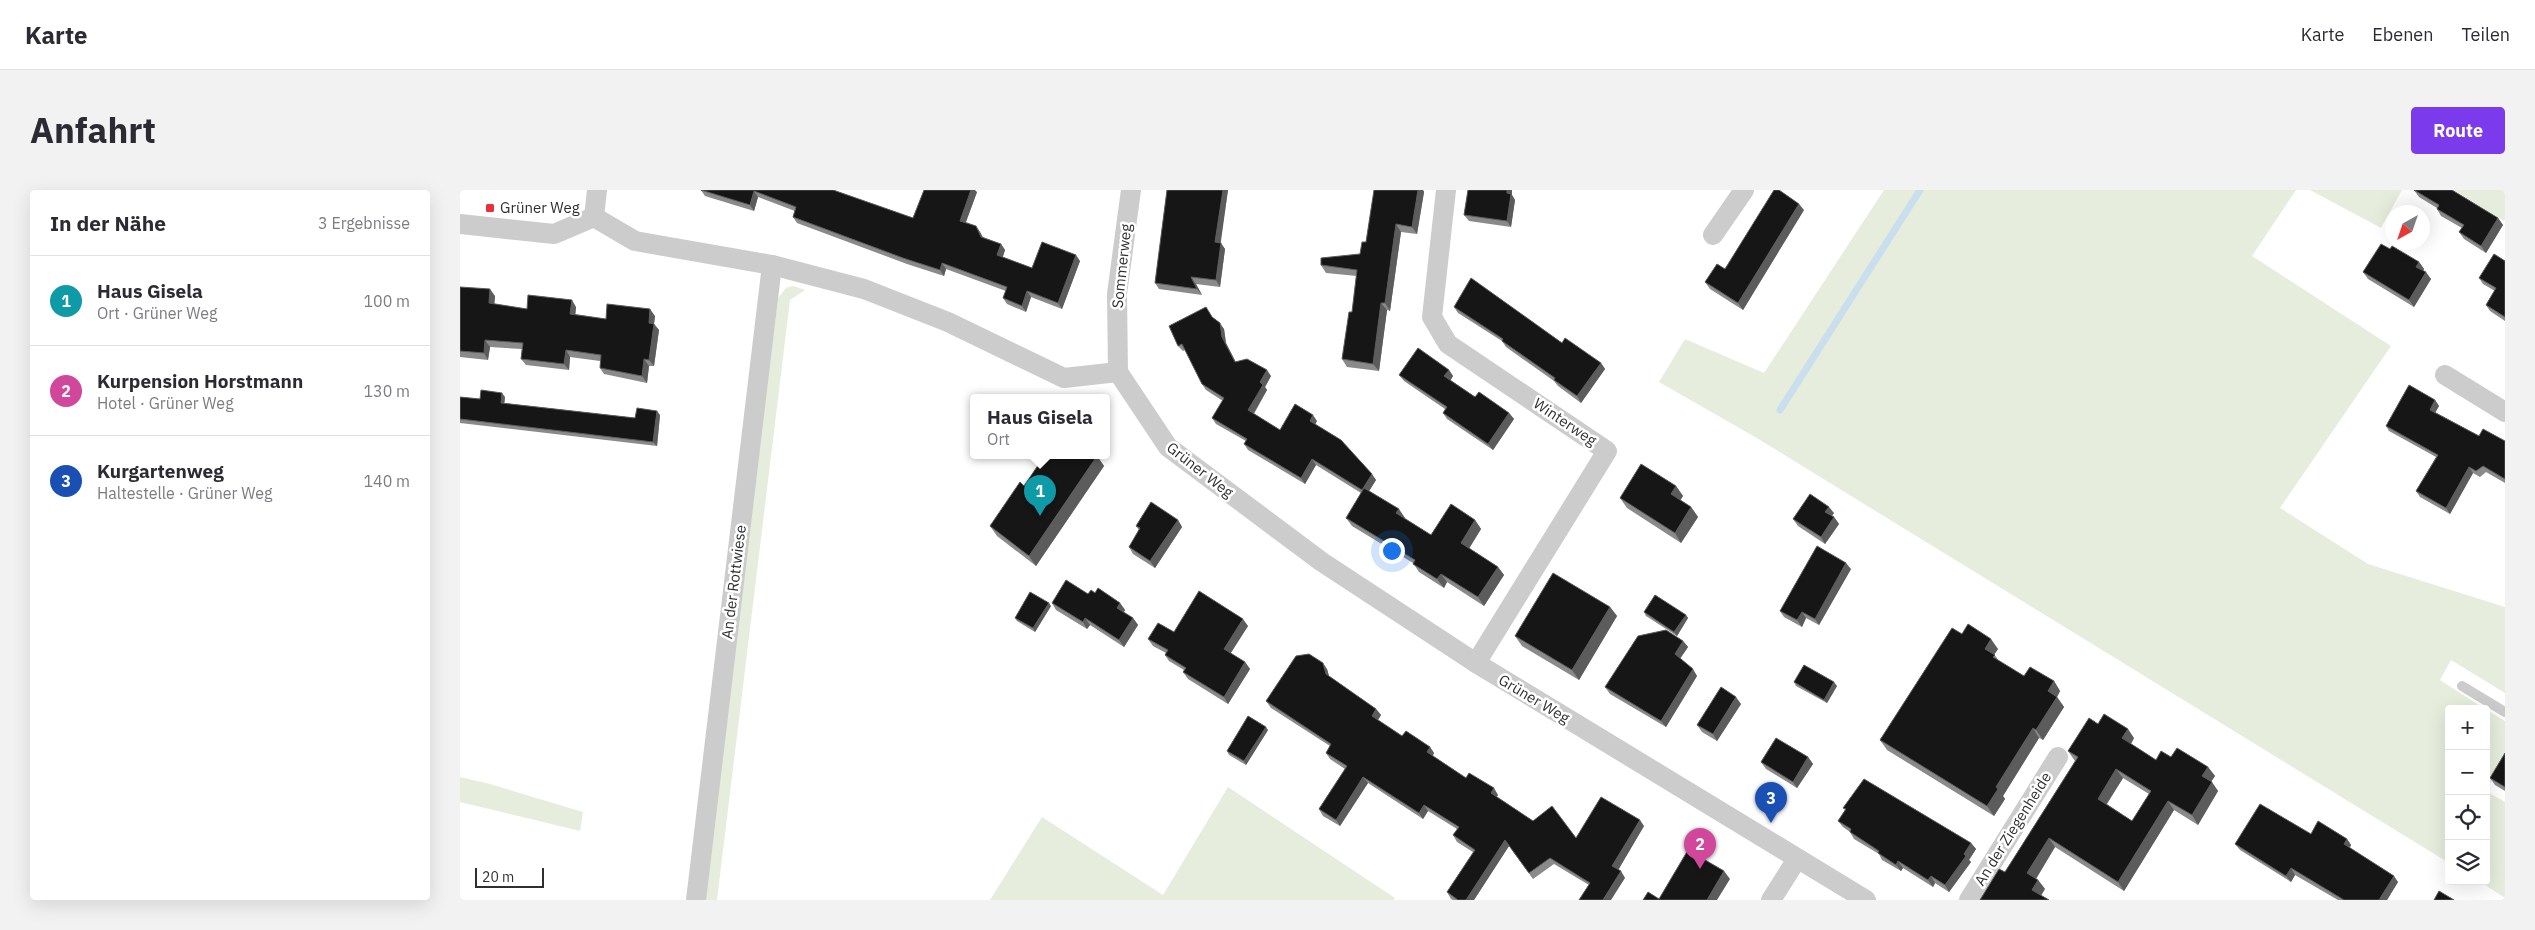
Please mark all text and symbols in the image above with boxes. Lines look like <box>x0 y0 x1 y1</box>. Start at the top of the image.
text: Karte <box>25 19 88 51</box>
text: Karte <box>2301 23 2344 46</box>
text: Ebenen <box>2372 23 2433 46</box>
text: Teilen <box>2461 23 2510 46</box>
text: Anfahrt <box>30 107 156 153</box>
button: Route <box>2411 107 2505 154</box>
place label: Grüner Weg <box>500 198 580 217</box>
marker: Grüner Weg <box>484 202 496 214</box>
north arrow <box>2385 205 2430 250</box>
text: In der Nähe <box>50 209 166 237</box>
text: 3 Ergebnisse <box>318 213 410 233</box>
street label: Sommerweg <box>1108 223 1135 309</box>
text: Haus Gisela <box>97 279 203 303</box>
text: 1 <box>61 291 71 311</box>
text: 100 m <box>363 291 410 311</box>
text: Ort · Grüner Weg <box>97 303 218 323</box>
text: Kurpension Horstmann <box>97 369 303 393</box>
text: 2 <box>61 381 71 401</box>
text: 130 m <box>363 381 410 401</box>
text: Hotel · Grüner Weg <box>97 393 234 413</box>
popup <box>970 394 1110 459</box>
street label: Winterweg <box>1530 394 1601 450</box>
text: Haus Gisela <box>987 405 1093 429</box>
text: Ort <box>987 429 1010 449</box>
street label: Grüner Weg <box>1163 438 1238 502</box>
text: Kurgartenweg <box>97 459 224 483</box>
text: 3 <box>61 471 71 491</box>
text: 140 m <box>363 471 410 491</box>
pin: 1 <box>1024 475 1056 516</box>
text: Haltestelle · Grüner Weg <box>97 483 273 503</box>
street label: An der Rottwiese <box>717 524 750 640</box>
your location <box>1379 538 1405 564</box>
street label: Grüner Weg <box>1495 670 1573 727</box>
map controls <box>2445 705 2490 885</box>
button: + <box>2445 705 2490 750</box>
button: − <box>2445 750 2490 795</box>
street label: An der Ziegenheide <box>1970 768 2055 889</box>
pin: 3 <box>1755 782 1787 823</box>
button: locate <box>2445 795 2490 840</box>
pin: 2 <box>1684 828 1716 869</box>
button: layers <box>2445 840 2490 885</box>
scale bar <box>475 865 544 888</box>
text: 20 m <box>482 868 514 886</box>

